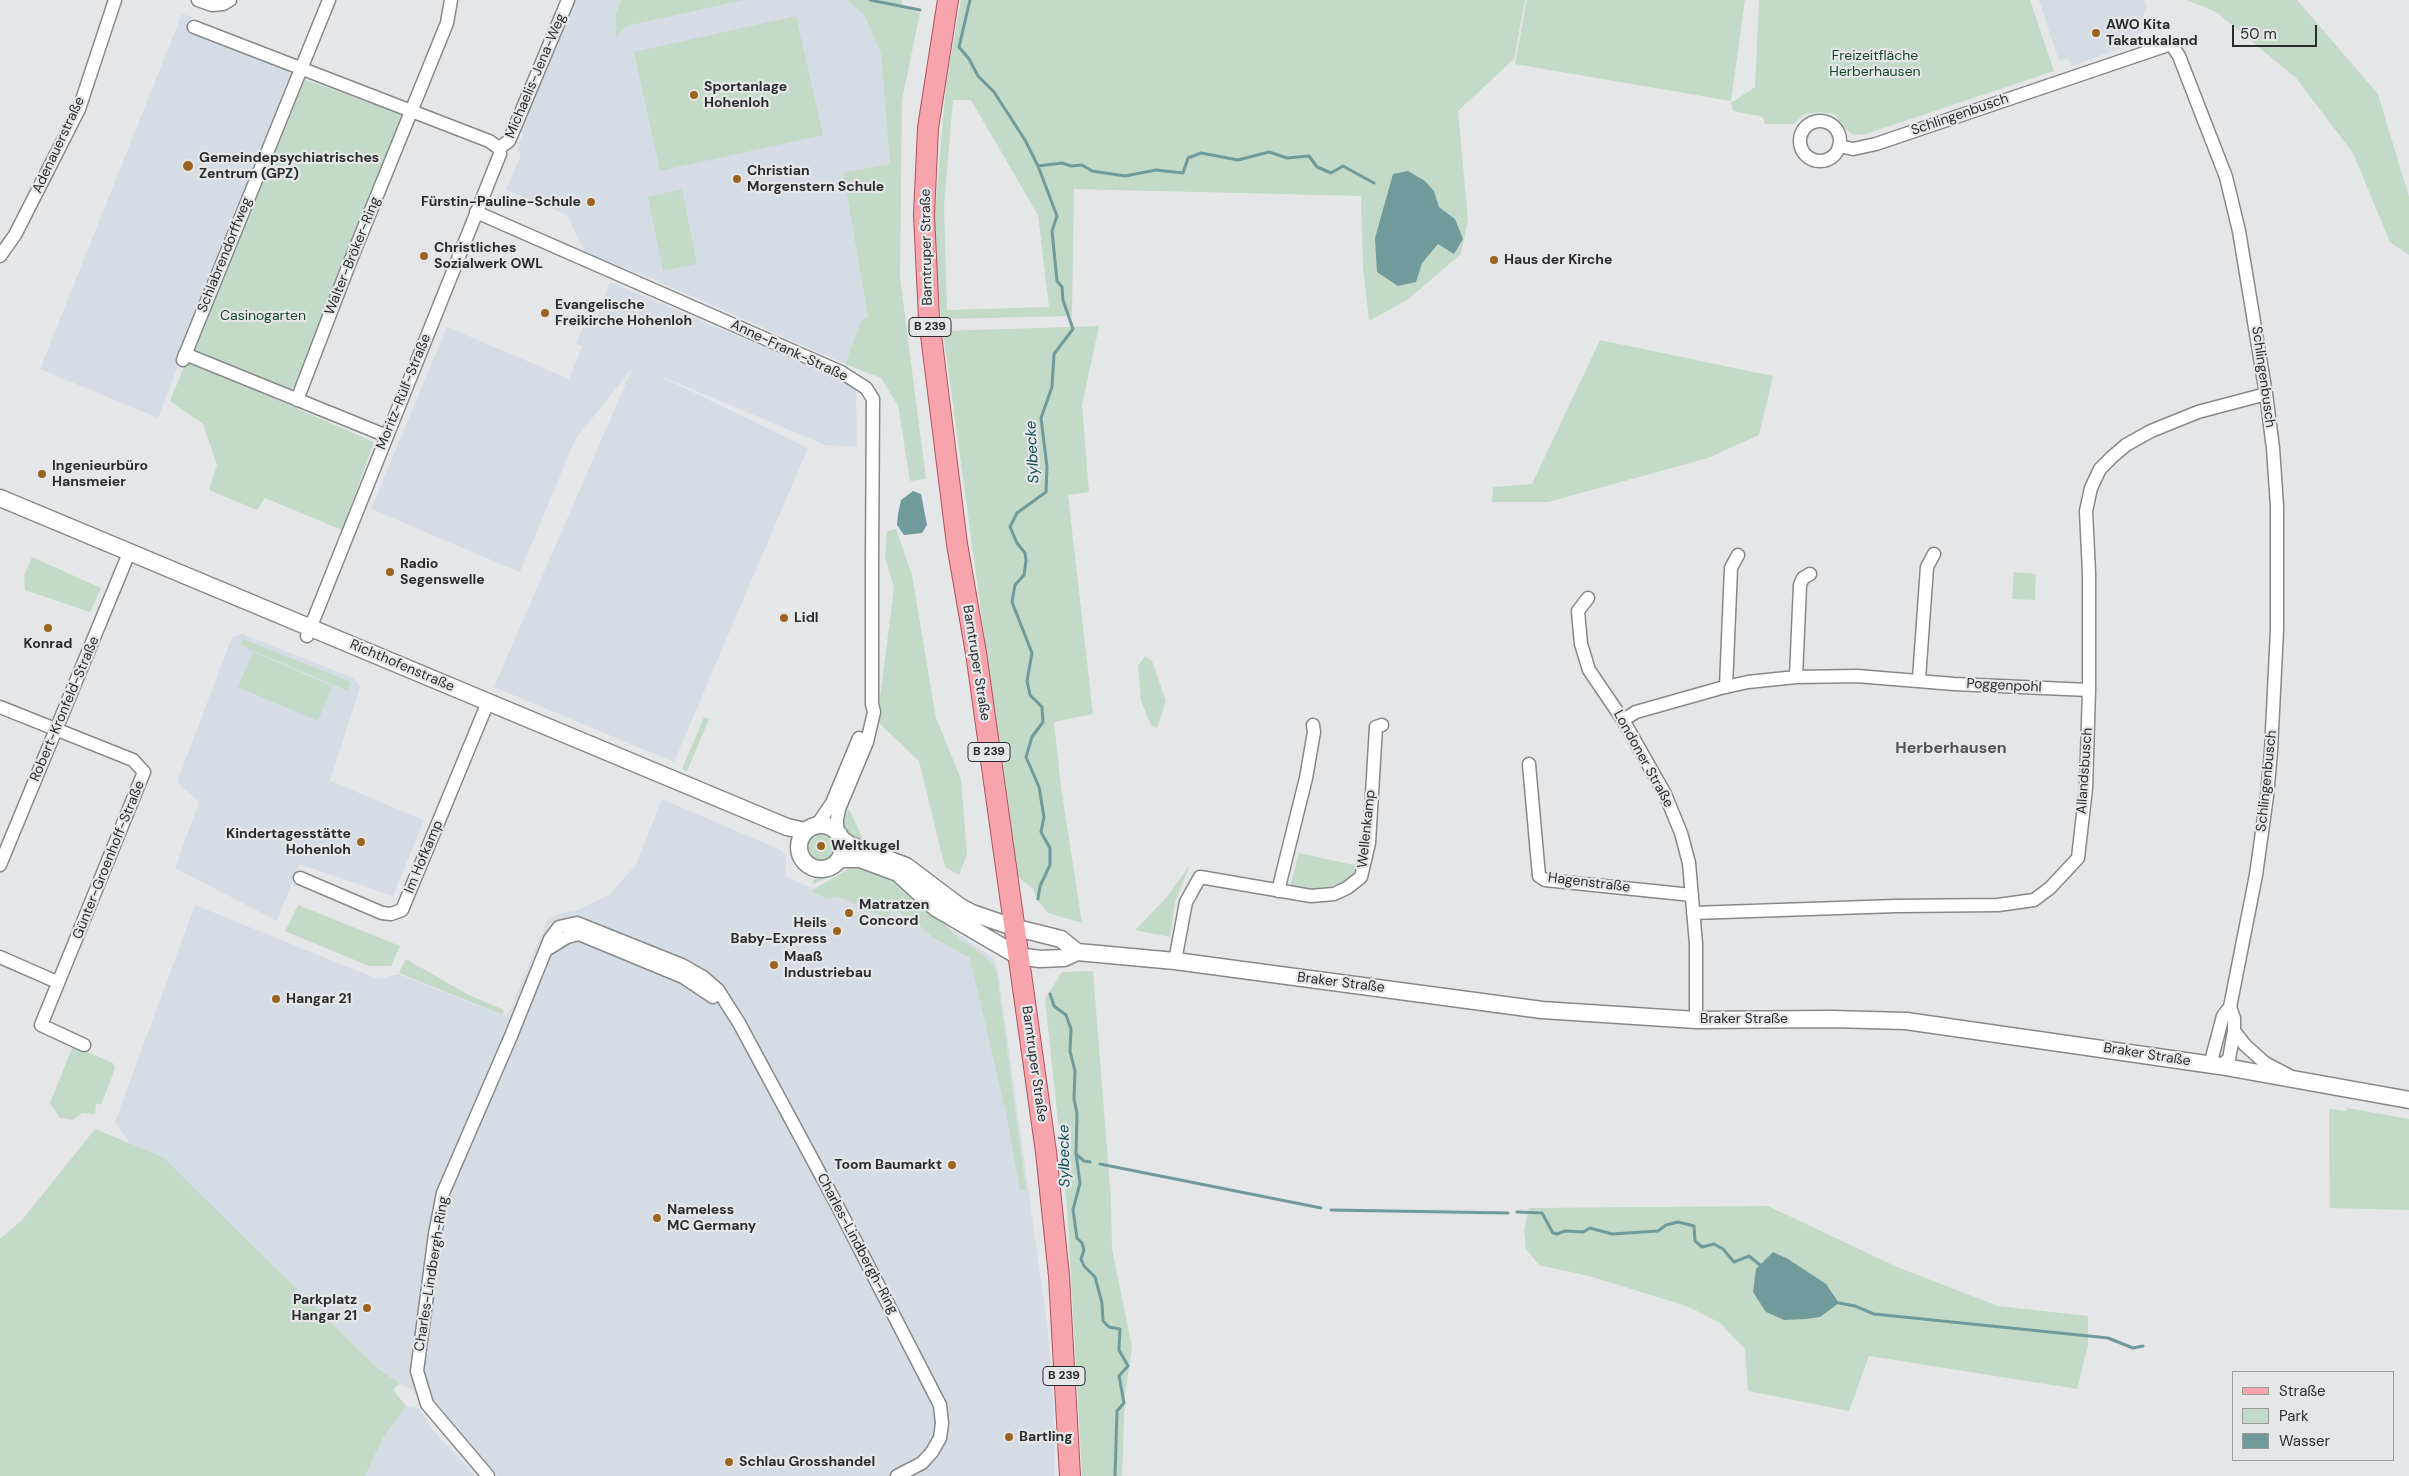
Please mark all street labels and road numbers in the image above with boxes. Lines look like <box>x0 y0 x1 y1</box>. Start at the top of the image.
street label: Michaelis-Jena-Weg <box>502 11 570 141</box>
street label: Schlingenbusch <box>1909 90 2011 140</box>
street label: Adenauerstraße <box>29 94 89 196</box>
street label: Barntruper Straße <box>918 188 936 306</box>
street label: Walter-Bröker-Ring <box>322 194 384 318</box>
street label: Schlabrendorffweg <box>194 195 256 315</box>
street label: Anne-Frank-Straße <box>728 316 850 386</box>
road number: B 239 <box>909 318 951 337</box>
street label: Schlingenbusch <box>2248 325 2278 429</box>
street label: Moritz-Rülf-Straße <box>373 332 435 452</box>
street label: Barntruper Straße <box>959 604 993 722</box>
street label: Robert-Kronfeld-Straße <box>27 634 103 784</box>
street label: Richthofenstraße <box>347 636 457 696</box>
street label: Poggenpohl <box>1966 676 2042 696</box>
street label: Londoner Straße <box>1609 707 1677 811</box>
street label: Allandsbusch <box>2074 727 2096 815</box>
street label: Schlingenbusch <box>2253 729 2281 833</box>
road number: B 239 <box>968 742 1010 762</box>
street label: Günter-Groenhoff-Straße <box>69 778 149 942</box>
street label: Wellenkamp <box>1355 789 1379 869</box>
street label: Im Hofkamp <box>401 818 447 896</box>
street label: Hagenstraße <box>1547 870 1631 896</box>
street label: Braker Straße <box>1296 969 1386 997</box>
street label: Barntruper Straße <box>1018 1005 1050 1123</box>
street label: Braker Straße <box>1700 1011 1788 1027</box>
street label: Braker Straße <box>2102 1040 2192 1070</box>
street label: Charles-Lindbergh-Ring <box>813 1171 901 1317</box>
street label: Charles-Lindbergh-Ring <box>411 1195 453 1353</box>
road number: B 239 <box>1043 1366 1085 1385</box>

